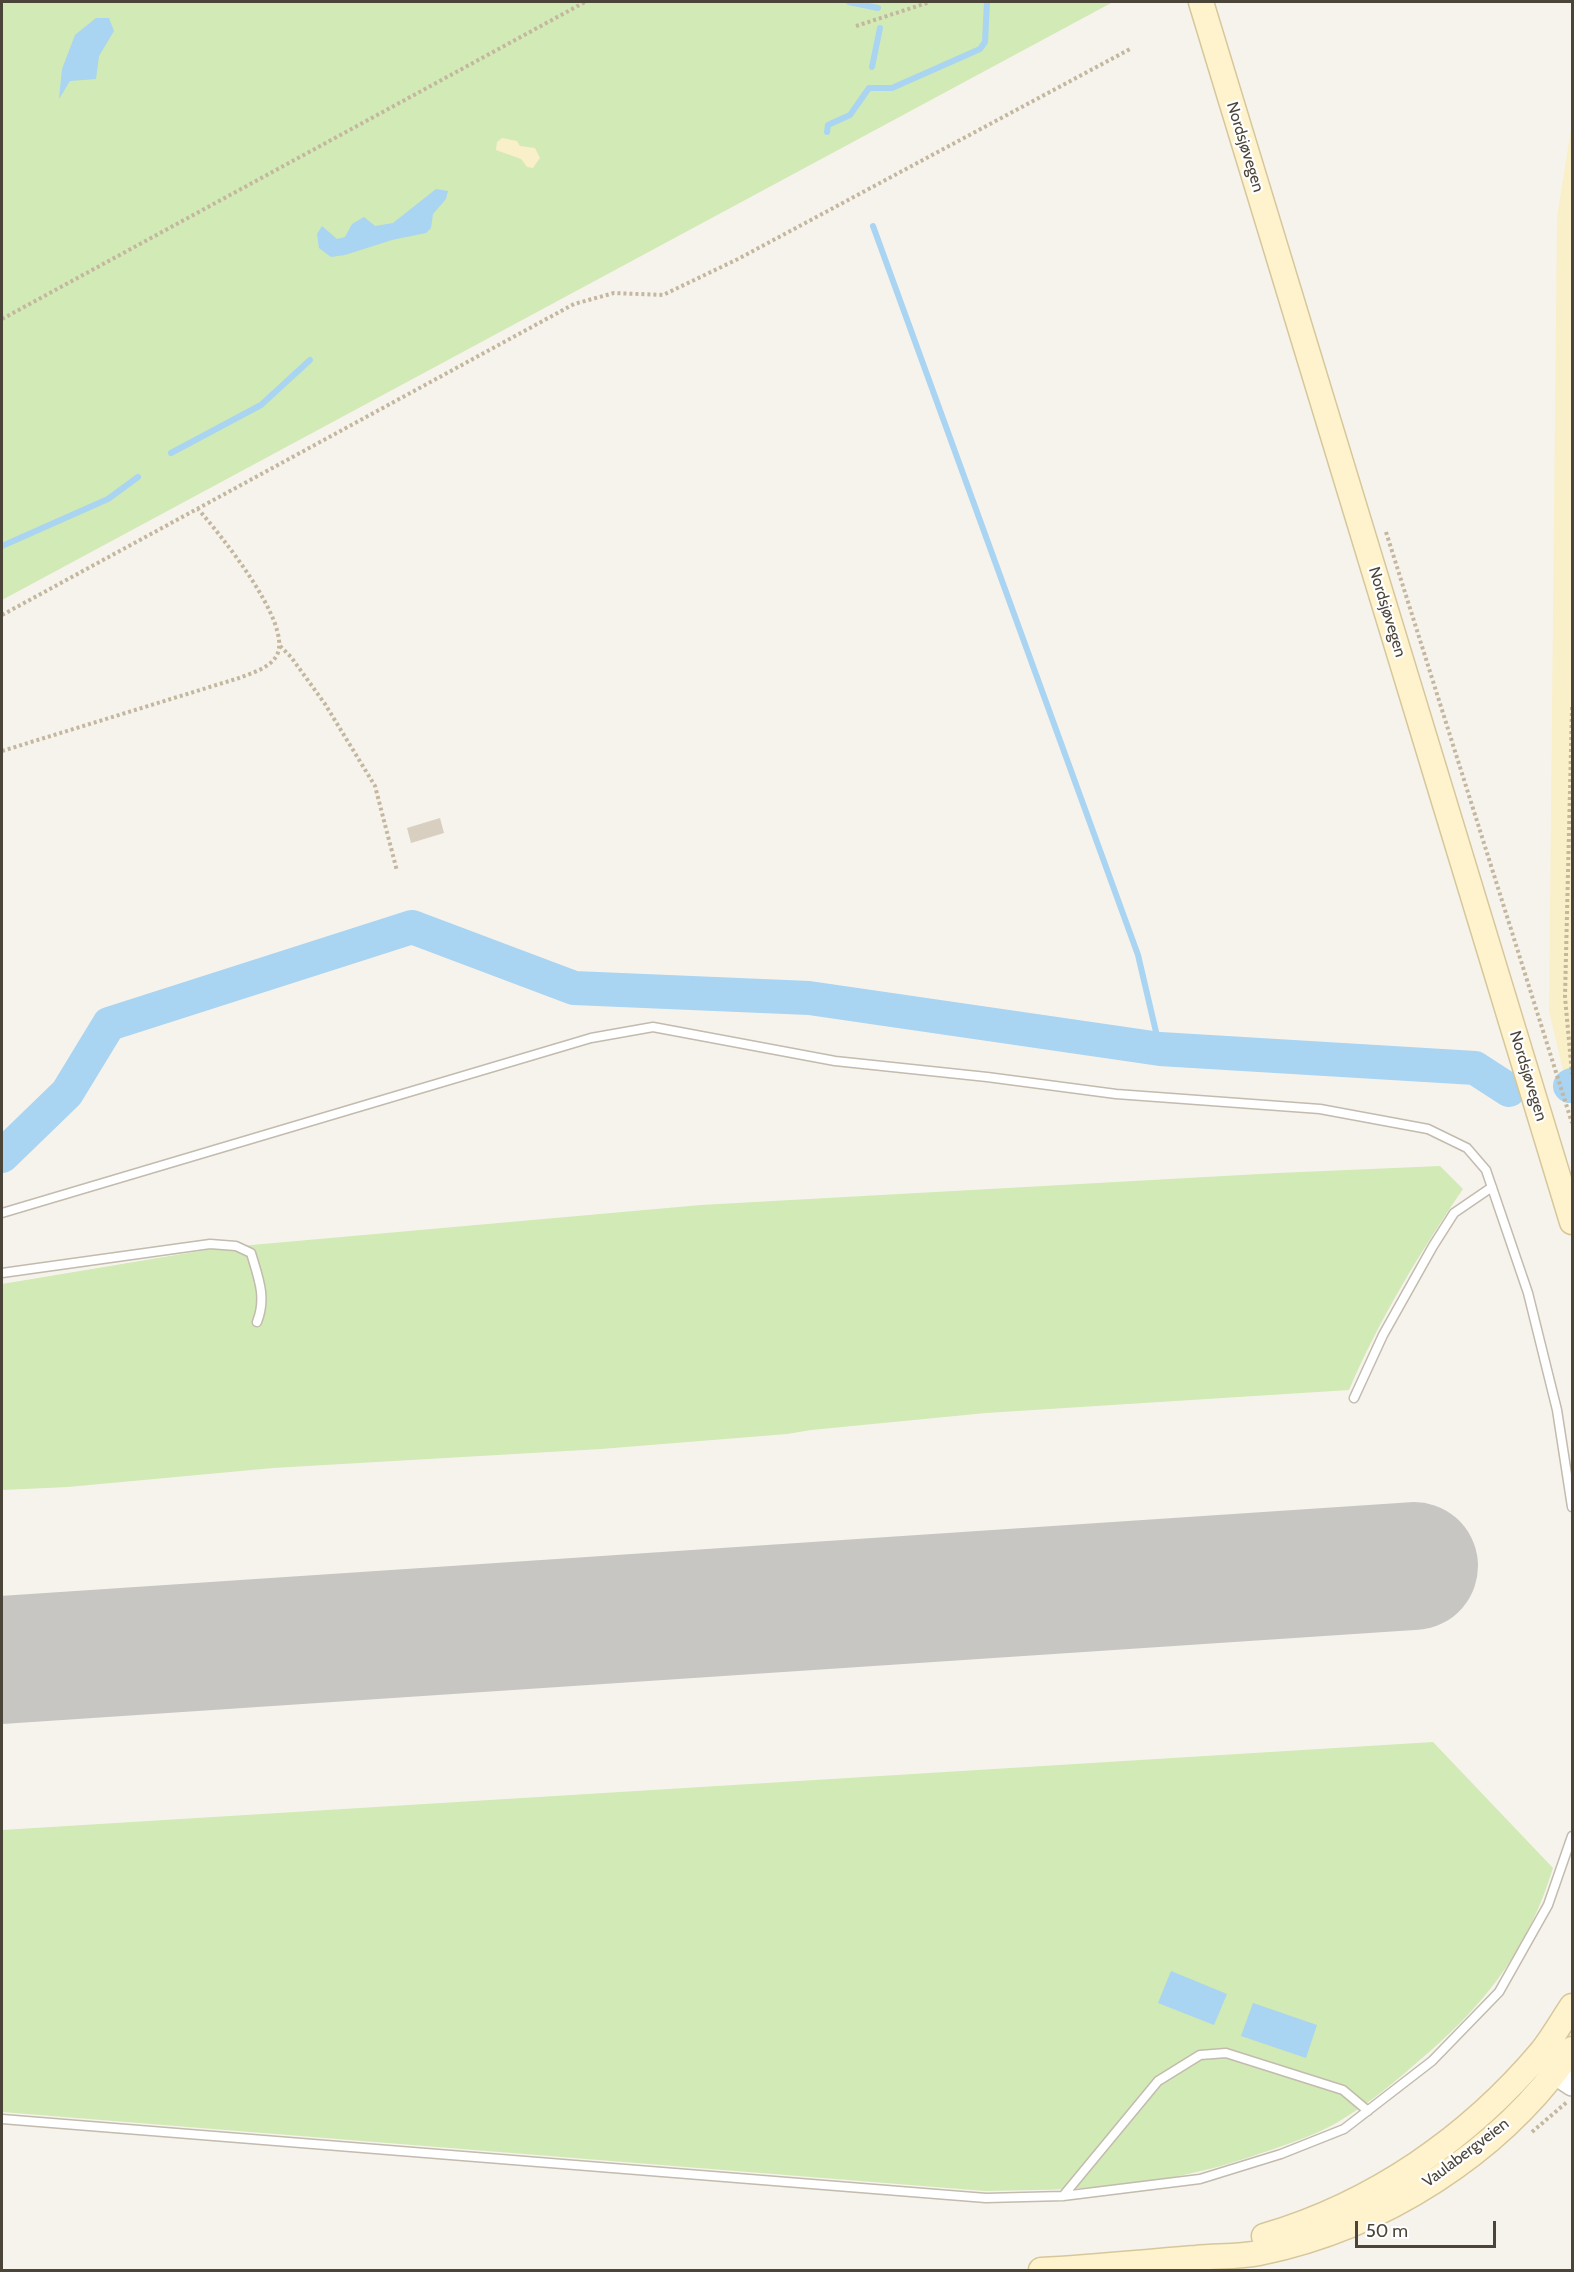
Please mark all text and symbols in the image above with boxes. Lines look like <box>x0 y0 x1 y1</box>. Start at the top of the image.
street label: Nordsjøvegen <box>1222 100 1268 194</box>
street label: Nordsjøvegen <box>1364 565 1410 659</box>
street label: Nordsjøvegen <box>1505 1029 1551 1123</box>
street label: Vaulabergveien <box>1419 2114 1513 2192</box>
scale bar <box>1358 2209 1499 2247</box>
text: 50 m <box>1366 2220 1408 2242</box>

